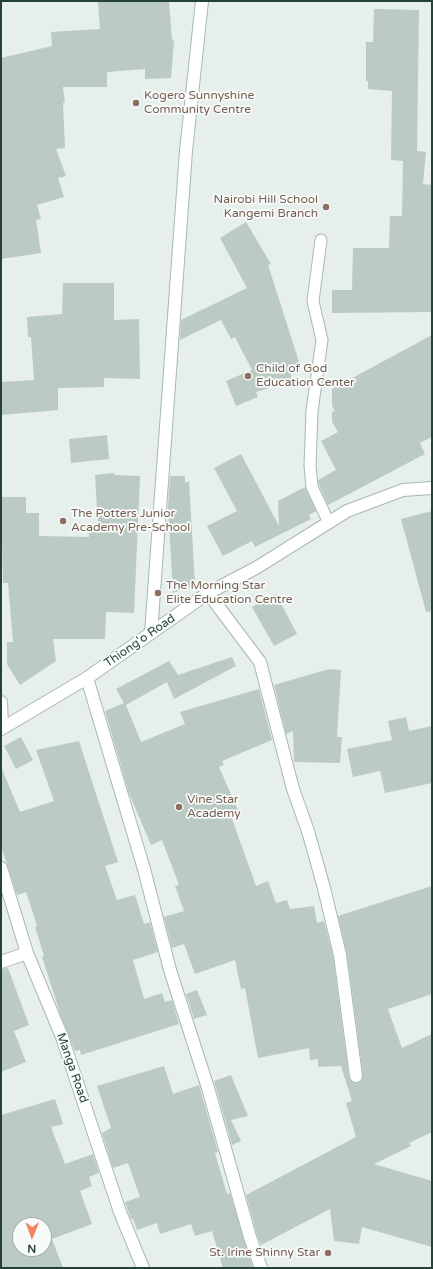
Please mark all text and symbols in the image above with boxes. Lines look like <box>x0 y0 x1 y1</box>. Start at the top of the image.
place label: Kogero Sunnyshine Community Centre <box>144 89 254 117</box>
marker: Kogero Sunnyshine Community Centre <box>131 98 141 108</box>
place label: Nairobi Hill School Kangemi Branch <box>214 193 318 221</box>
marker: Nairobi Hill School Kangemi Branch <box>321 202 331 212</box>
place label: Child of God Education Center <box>256 362 355 390</box>
marker: Child of God Education Center <box>243 371 253 381</box>
place label: The Potters Junior Academy Pre-School <box>71 507 190 535</box>
marker: The Potters Junior Academy Pre-School <box>58 516 68 526</box>
place label: The Morning Star Elite Education Centre <box>166 579 293 607</box>
marker: The Morning Star Elite Education Centre <box>153 588 163 598</box>
street label: Thiong'o Road <box>102 611 178 671</box>
place label: Vine Star Academy <box>187 793 241 821</box>
marker: Vine Star Academy <box>174 802 184 812</box>
street label: Manga Road <box>53 1031 91 1105</box>
north arrow <box>12 1217 52 1257</box>
text: N <box>27 1242 36 1255</box>
place label: St. Irine Shinny Star <box>209 1246 320 1260</box>
marker: St. Irine Shinny Star <box>323 1248 333 1258</box>

